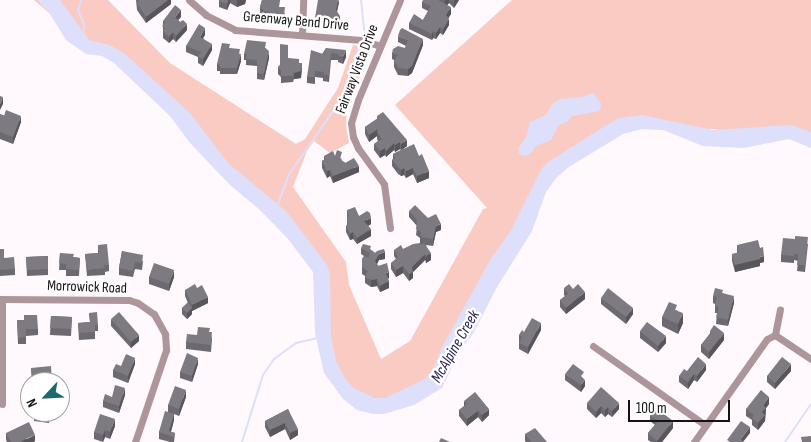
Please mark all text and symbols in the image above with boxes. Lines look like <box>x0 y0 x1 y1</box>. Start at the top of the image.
street label: Greenway Bend Drive <box>242 7 350 35</box>
street label: Fairway Vista Drive <box>332 22 382 116</box>
street label: Morrowick Road <box>47 277 127 297</box>
water label: McAlpine Creek <box>428 307 484 387</box>
north arrow <box>20 372 70 422</box>
scale bar <box>631 390 734 422</box>
text: N <box>23 396 41 410</box>
text: 100 m <box>636 399 667 418</box>

